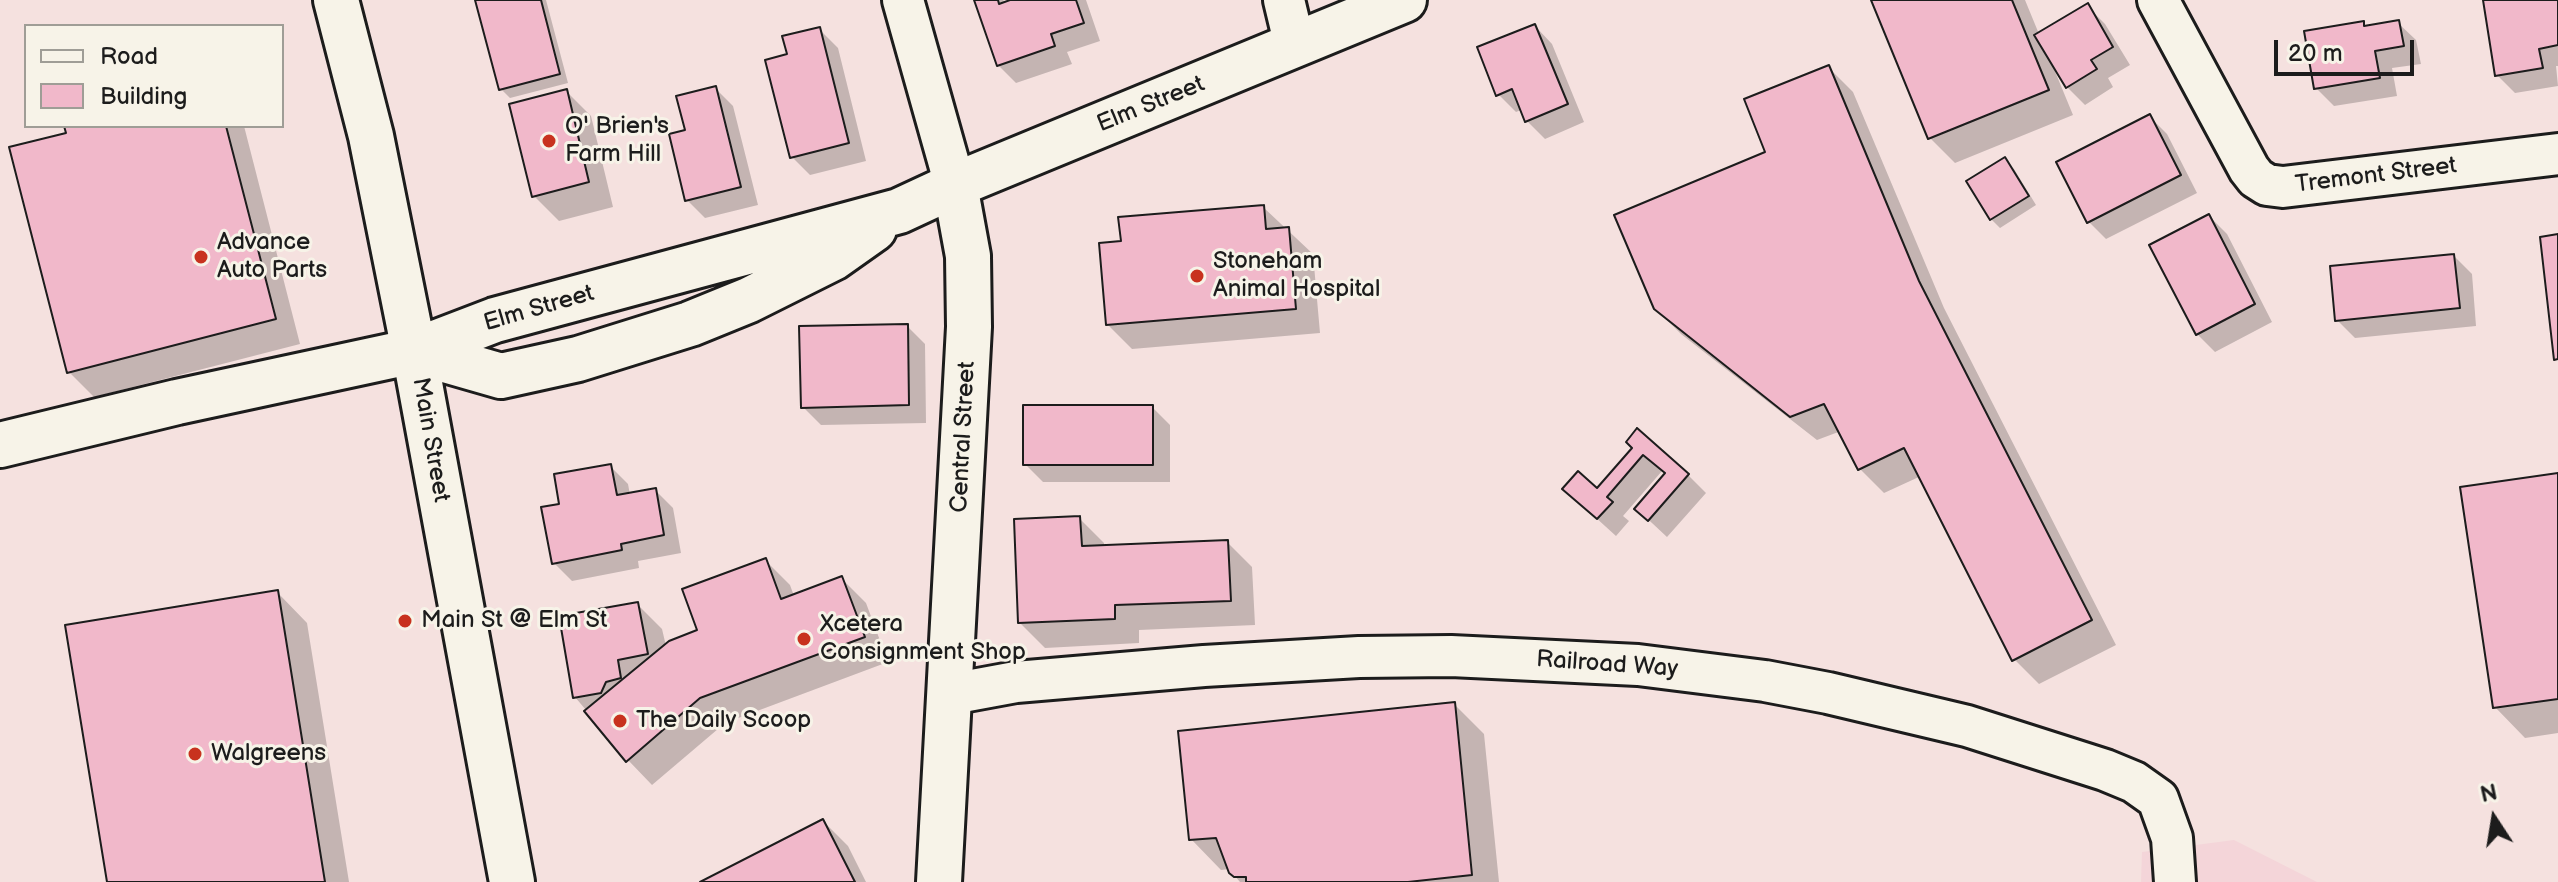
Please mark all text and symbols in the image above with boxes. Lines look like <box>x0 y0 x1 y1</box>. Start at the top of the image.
legend <box>24 24 284 128</box>
scale bar <box>2278 24 2418 74</box>
text: 20 m <box>2288 39 2343 68</box>
text: Road <box>100 42 158 71</box>
street label: Elm Street <box>1093 70 1209 140</box>
text: Building <box>100 82 187 111</box>
place label: O' Brien's Farm Hill <box>565 113 669 169</box>
marker: O' Brien's Farm Hill <box>540 132 558 150</box>
street label: Tremont Street <box>2294 152 2458 200</box>
place label: Advance Auto Parts <box>217 229 327 285</box>
marker: Advance Auto Parts <box>192 248 210 266</box>
place label: Stoneham Animal Hospital <box>1213 248 1380 304</box>
marker: Stoneham Animal Hospital <box>1188 267 1206 285</box>
street label: Elm Street <box>481 280 597 338</box>
street label: Central Street <box>946 360 982 514</box>
street label: Main Street <box>405 376 455 504</box>
place label: Main St @ Elm St <box>421 607 607 635</box>
place label: Xcetera Consignment Shop <box>820 611 1026 667</box>
marker: Main St @ Elm St <box>396 612 414 630</box>
marker: Xcetera Consignment Shop <box>795 630 813 648</box>
street label: Railroad Way <box>1535 646 1679 684</box>
place label: The Daily Scoop <box>636 707 811 735</box>
marker: The Daily Scoop <box>611 712 629 730</box>
place label: Walgreens <box>211 740 326 768</box>
marker: Walgreens <box>186 745 204 763</box>
north arrow <box>2454 778 2534 858</box>
text: N <box>2478 779 2500 809</box>

